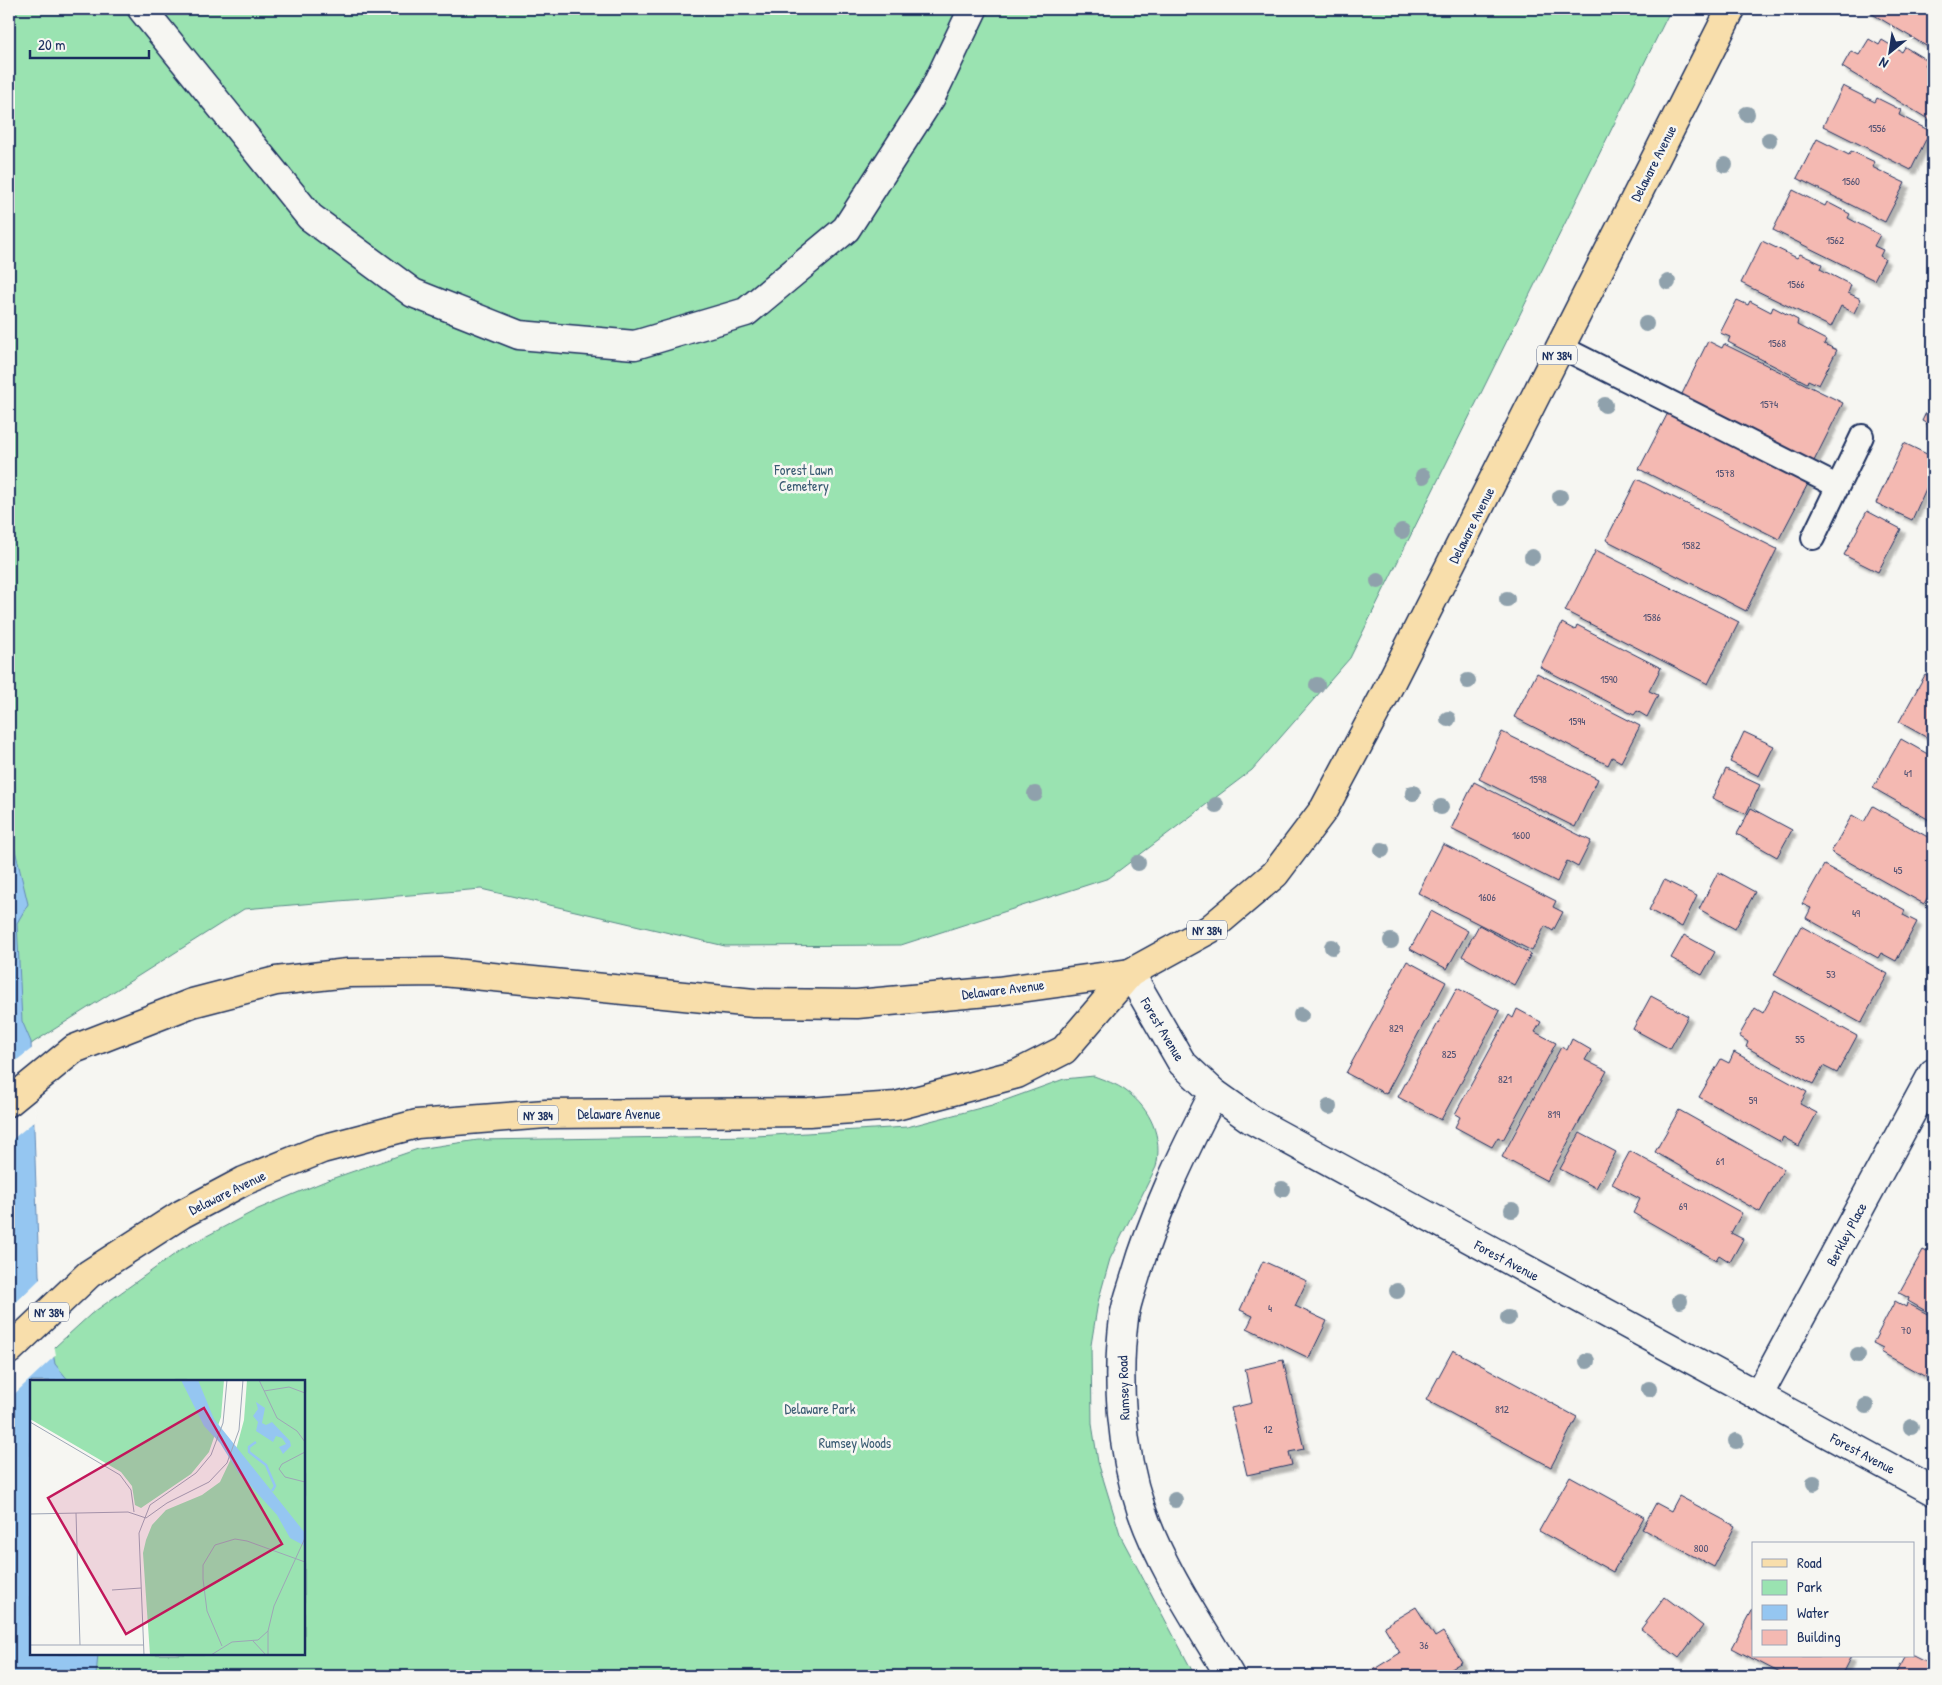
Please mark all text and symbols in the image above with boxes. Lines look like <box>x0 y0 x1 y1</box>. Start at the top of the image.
scale bar <box>30 28 149 60</box>
north arrow <box>1864 28 1914 78</box>
text: 20 m <box>38 34 65 55</box>
text: N <box>1875 53 1891 74</box>
street label: Delaware Avenue <box>1626 121 1681 204</box>
house number: 1556 <box>1868 121 1886 135</box>
house number: 1560 <box>1842 174 1860 188</box>
house number: 1562 <box>1826 233 1844 247</box>
house number: 1566 <box>1787 277 1805 291</box>
house number: 1568 <box>1768 336 1786 350</box>
road number: NY 384 <box>1537 346 1577 364</box>
house number: 1574 <box>1760 397 1778 411</box>
park label: Forest Lawn Cemetery <box>774 460 833 496</box>
house number: 1578 <box>1716 466 1735 480</box>
street label: Delaware Avenue <box>1444 483 1499 566</box>
house number: 1582 <box>1682 538 1700 552</box>
house number: 1586 <box>1643 610 1662 624</box>
house number: 1590 <box>1600 672 1618 686</box>
house number: 1594 <box>1569 714 1585 728</box>
house number: 41 <box>1904 766 1912 780</box>
house number: 1598 <box>1529 772 1547 786</box>
house number: 1600 <box>1512 828 1530 842</box>
house number: 45 <box>1894 863 1903 877</box>
house number: 1606 <box>1478 890 1496 904</box>
house number: 49 <box>1852 906 1860 920</box>
road number: NY 384 <box>1187 920 1227 940</box>
house number: 53 <box>1826 967 1836 981</box>
street label: Delaware Avenue <box>961 974 1046 1003</box>
street label: Forest Avenue <box>1136 993 1190 1065</box>
house number: 829 <box>1389 1021 1403 1035</box>
house number: 55 <box>1795 1032 1805 1046</box>
house number: 825 <box>1442 1047 1457 1061</box>
house number: 821 <box>1498 1072 1512 1086</box>
house number: 59 <box>1749 1093 1757 1107</box>
street label: Delaware Avenue <box>577 1104 661 1123</box>
road number: NY 384 <box>518 1106 558 1124</box>
house number: 819 <box>1548 1107 1560 1121</box>
house number: 61 <box>1716 1154 1724 1168</box>
street label: Delaware Avenue <box>185 1165 269 1219</box>
house number: 69 <box>1679 1199 1687 1213</box>
street label: Berkley Place <box>1821 1199 1872 1270</box>
street label: Forest Avenue <box>1470 1235 1543 1285</box>
house number: 4 <box>1268 1301 1272 1315</box>
road number: NY 384 <box>29 1302 69 1321</box>
house number: 70 <box>1901 1323 1911 1337</box>
street label: Rumsey Road <box>1112 1355 1135 1421</box>
inset map <box>30 1380 305 1655</box>
park label: Delaware Park <box>784 1399 856 1418</box>
house number: 812 <box>1495 1402 1509 1416</box>
house number: 12 <box>1263 1422 1273 1436</box>
street label: Forest Avenue <box>1826 1428 1899 1478</box>
park label: Rumsey Woods <box>819 1433 891 1453</box>
house number: 800 <box>1694 1541 1708 1555</box>
legend <box>1752 1542 1914 1658</box>
text: Road <box>1797 1552 1822 1573</box>
text: Park <box>1797 1576 1822 1597</box>
text: Water <box>1797 1602 1829 1623</box>
text: Building <box>1797 1626 1841 1647</box>
house number: 36 <box>1419 1638 1429 1652</box>

